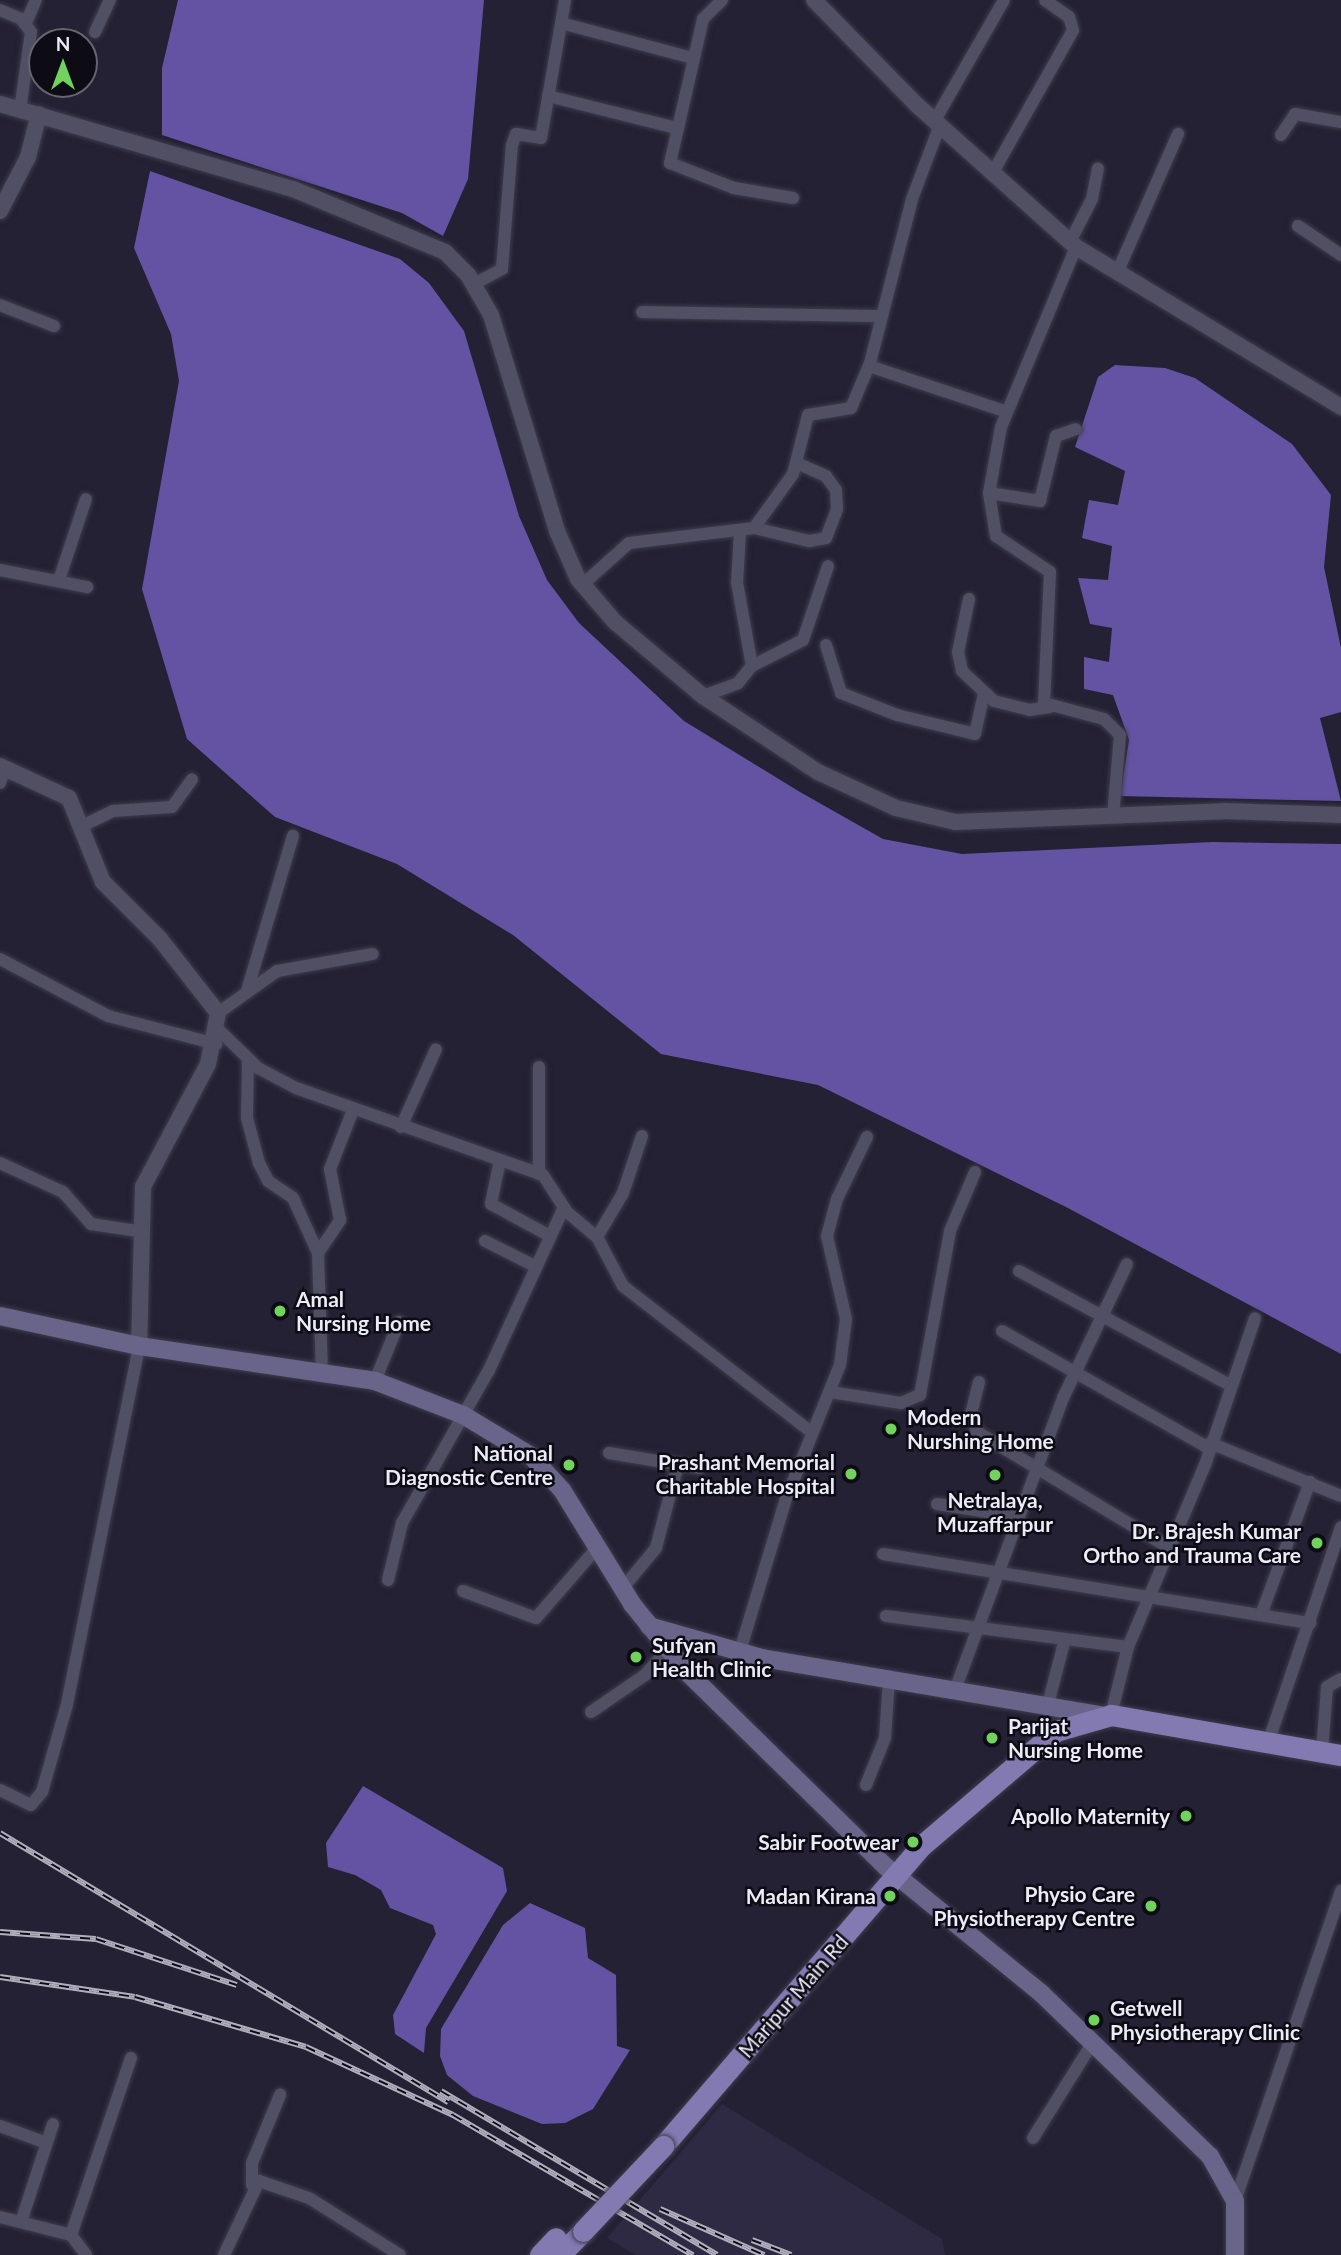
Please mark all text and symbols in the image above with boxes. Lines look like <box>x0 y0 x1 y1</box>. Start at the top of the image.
north arrow <box>28 28 98 98</box>
text: N <box>56 32 70 55</box>
place label: Amal Nursing Home <box>296 1286 431 1336</box>
marker: Amal Nursing Home <box>270 1301 290 1321</box>
place label: Modern Nurshing Home <box>907 1404 1054 1454</box>
marker: Modern Nurshing Home <box>881 1419 901 1439</box>
place label: National Diagnostic Centre <box>385 1440 553 1490</box>
place label: Prashant Memorial Charitable Hospital <box>655 1449 835 1499</box>
marker: National Diagnostic Centre <box>559 1455 579 1475</box>
marker: Prashant Memorial Charitable Hospital <box>841 1464 861 1484</box>
marker: Netralaya, Muzaffarpur <box>985 1465 1005 1485</box>
place label: Netralaya, Muzaffarpur <box>937 1487 1053 1537</box>
place label: Dr. Brajesh Kumar Ortho and Trauma Care <box>1083 1518 1301 1568</box>
marker: Dr. Brajesh Kumar Ortho and Trauma Care <box>1307 1533 1327 1553</box>
place label: Sufyan Health Clinic <box>652 1632 771 1682</box>
marker: Sufyan Health Clinic <box>626 1647 646 1667</box>
place label: Parijat Nursing Home <box>1008 1713 1143 1763</box>
marker: Parijat Nursing Home <box>982 1728 1002 1748</box>
place label: Apollo Maternity <box>1011 1803 1170 1829</box>
marker: Apollo Maternity <box>1176 1806 1196 1826</box>
place label: Sabir Footwear <box>758 1829 899 1855</box>
marker: Sabir Footwear <box>905 1834 921 1850</box>
place label: Physio Care Physiotherapy Centre <box>933 1881 1135 1931</box>
place label: Madan Kirana <box>746 1883 876 1909</box>
marker: Madan Kirana <box>882 1888 898 1904</box>
marker: Physio Care Physiotherapy Centre <box>1141 1896 1161 1916</box>
street label: Maripur Main Rd <box>733 1929 853 2063</box>
place label: Getwell Physiotherapy Clinic <box>1110 1995 1301 2045</box>
marker: Getwell Physiotherapy Clinic <box>1084 2010 1104 2030</box>

